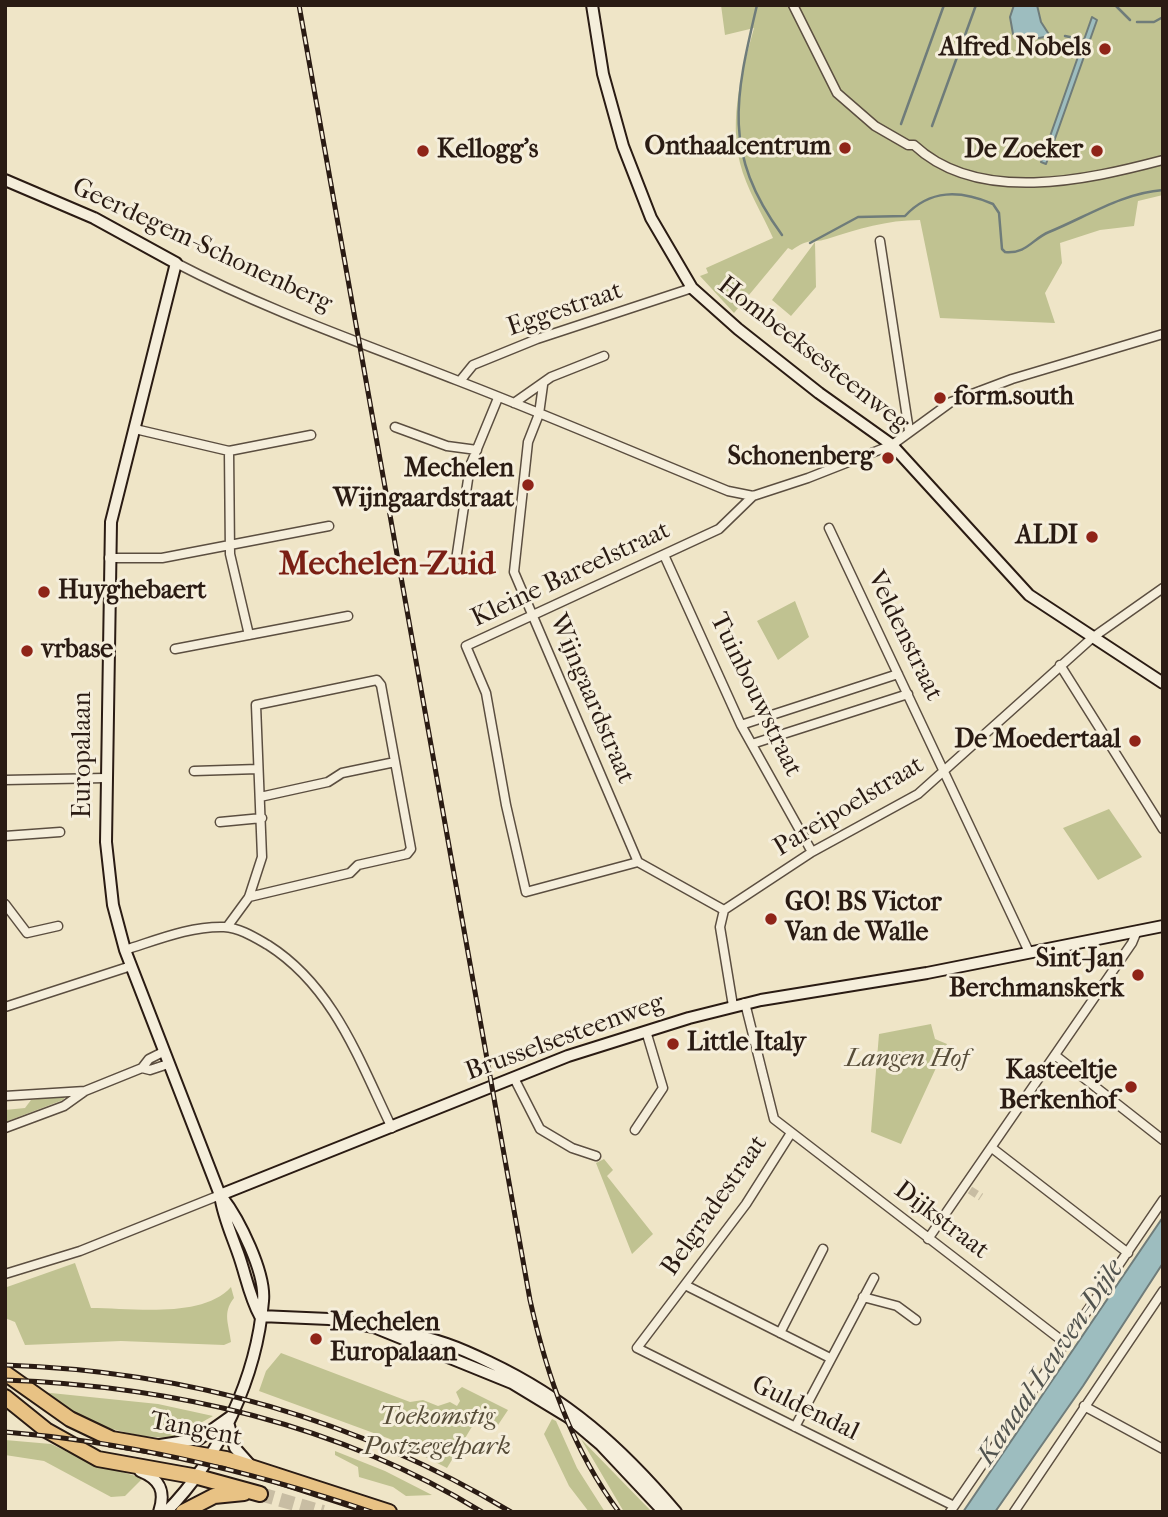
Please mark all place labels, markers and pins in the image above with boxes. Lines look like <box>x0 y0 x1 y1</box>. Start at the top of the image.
place label: Alfred Nobels <box>939 33 1091 65</box>
marker: Alfred Nobels <box>1097 41 1113 57</box>
place label: Onthaalcentrum <box>645 132 831 164</box>
place label: Kellogg's <box>437 135 538 167</box>
place label: De Zoeker <box>964 135 1083 167</box>
marker: Onthaalcentrum <box>837 140 853 156</box>
marker: Kellogg's <box>415 143 431 159</box>
marker: De Zoeker <box>1089 143 1105 159</box>
place label: form.south <box>954 382 1074 414</box>
marker: form.south <box>932 390 948 406</box>
place label: Schonenberg <box>728 442 874 474</box>
marker: Schonenberg <box>880 450 896 466</box>
place label: Mechelen Wijngaardstraat <box>333 454 514 516</box>
marker: Mechelen Wijngaardstraat <box>520 477 536 493</box>
place label: ALDI <box>1016 521 1078 553</box>
marker: ALDI <box>1084 529 1100 545</box>
place label: Huyghebaert <box>58 576 206 608</box>
marker: Huyghebaert <box>36 584 52 600</box>
place label: vrbase <box>41 635 113 667</box>
marker: vrbase <box>19 643 35 659</box>
place label: De Moedertaal <box>954 725 1121 757</box>
marker: De Moedertaal <box>1127 733 1143 749</box>
place label: GO! BS Victor Van de Walle <box>785 888 942 950</box>
marker: GO! BS Victor Van de Walle <box>763 911 779 927</box>
place label: Sint-Jan Berchmanskerk <box>949 944 1124 1006</box>
marker: Sint-Jan Berchmanskerk <box>1130 967 1146 983</box>
place label: Little Italy <box>687 1028 806 1060</box>
marker: Little Italy <box>665 1036 681 1052</box>
place label: Kasteeltje Berkenhof <box>999 1056 1117 1118</box>
marker: Kasteeltje Berkenhof <box>1123 1079 1139 1095</box>
place label: Mechelen Europalaan <box>330 1308 457 1370</box>
marker: Mechelen Europalaan <box>308 1331 324 1347</box>

